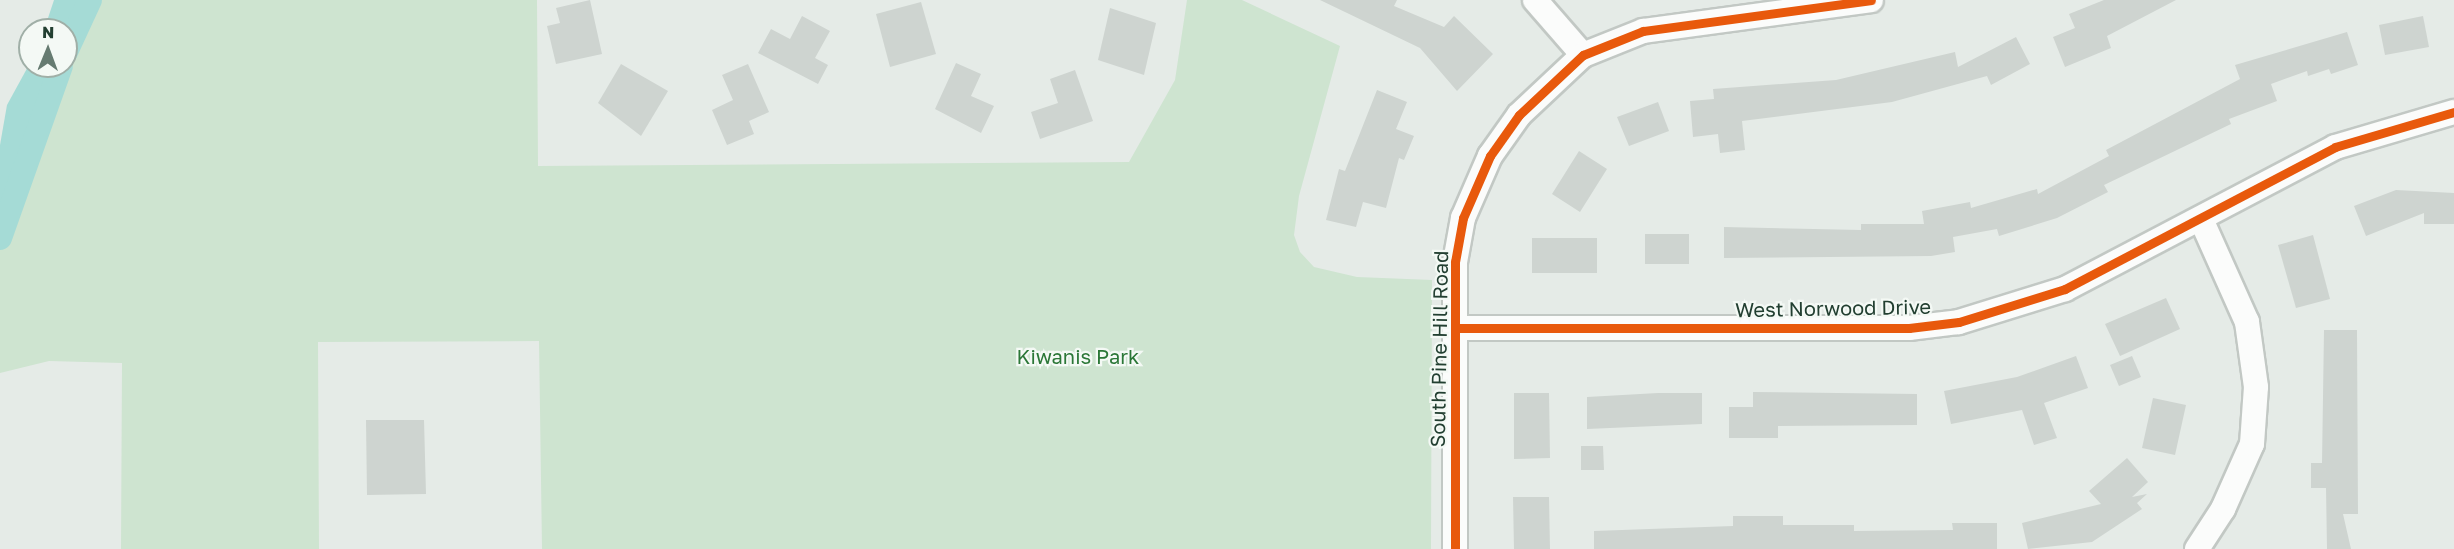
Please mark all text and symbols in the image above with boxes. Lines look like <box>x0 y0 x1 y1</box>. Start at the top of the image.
north arrow <box>18 18 78 78</box>
text: N <box>42 22 55 42</box>
street label: South Pine Hill Road <box>1425 250 1453 448</box>
street label: West Norwood Drive <box>1735 294 1931 322</box>
park label: Kiwanis Park <box>1017 344 1139 368</box>

